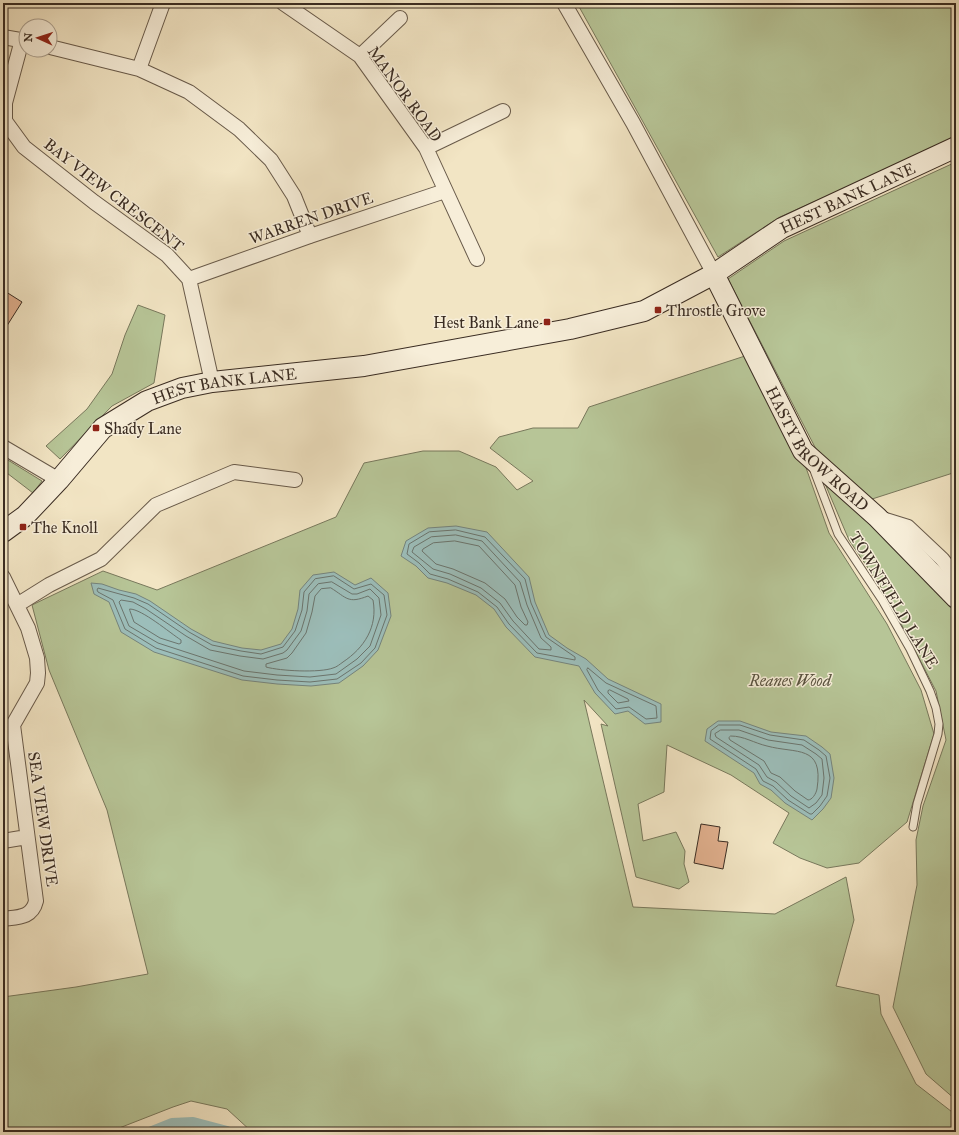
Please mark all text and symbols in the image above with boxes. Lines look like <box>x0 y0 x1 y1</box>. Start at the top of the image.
north arrow <box>18 18 58 58</box>
text: N <box>22 32 35 43</box>
street label: MANOR ROAD <box>364 42 446 146</box>
street label: BAY VIEW CRESCENT <box>40 135 188 256</box>
street label: HEST BANK LANE <box>777 158 918 237</box>
street label: WARREN DRIVE <box>247 188 375 248</box>
place label: Throstle Grove <box>666 301 766 320</box>
marker: Throstle Grove <box>653 305 663 315</box>
place label: Hest Bank Lane <box>433 313 539 332</box>
marker: Hest Bank Lane <box>542 317 552 327</box>
street label: HEST BANK LANE <box>149 364 298 408</box>
street label: HASTY BROW ROAD <box>762 383 873 515</box>
place label: Shady Lane <box>104 419 182 438</box>
marker: Shady Lane <box>91 423 101 433</box>
place label: The Knoll <box>31 518 98 537</box>
marker: The Knoll <box>18 522 28 532</box>
street label: TOWNFIELD LANE <box>846 528 942 672</box>
park label: Reanes Wood <box>748 671 833 690</box>
street label: SEA VIEW DRIVE <box>24 750 62 888</box>

